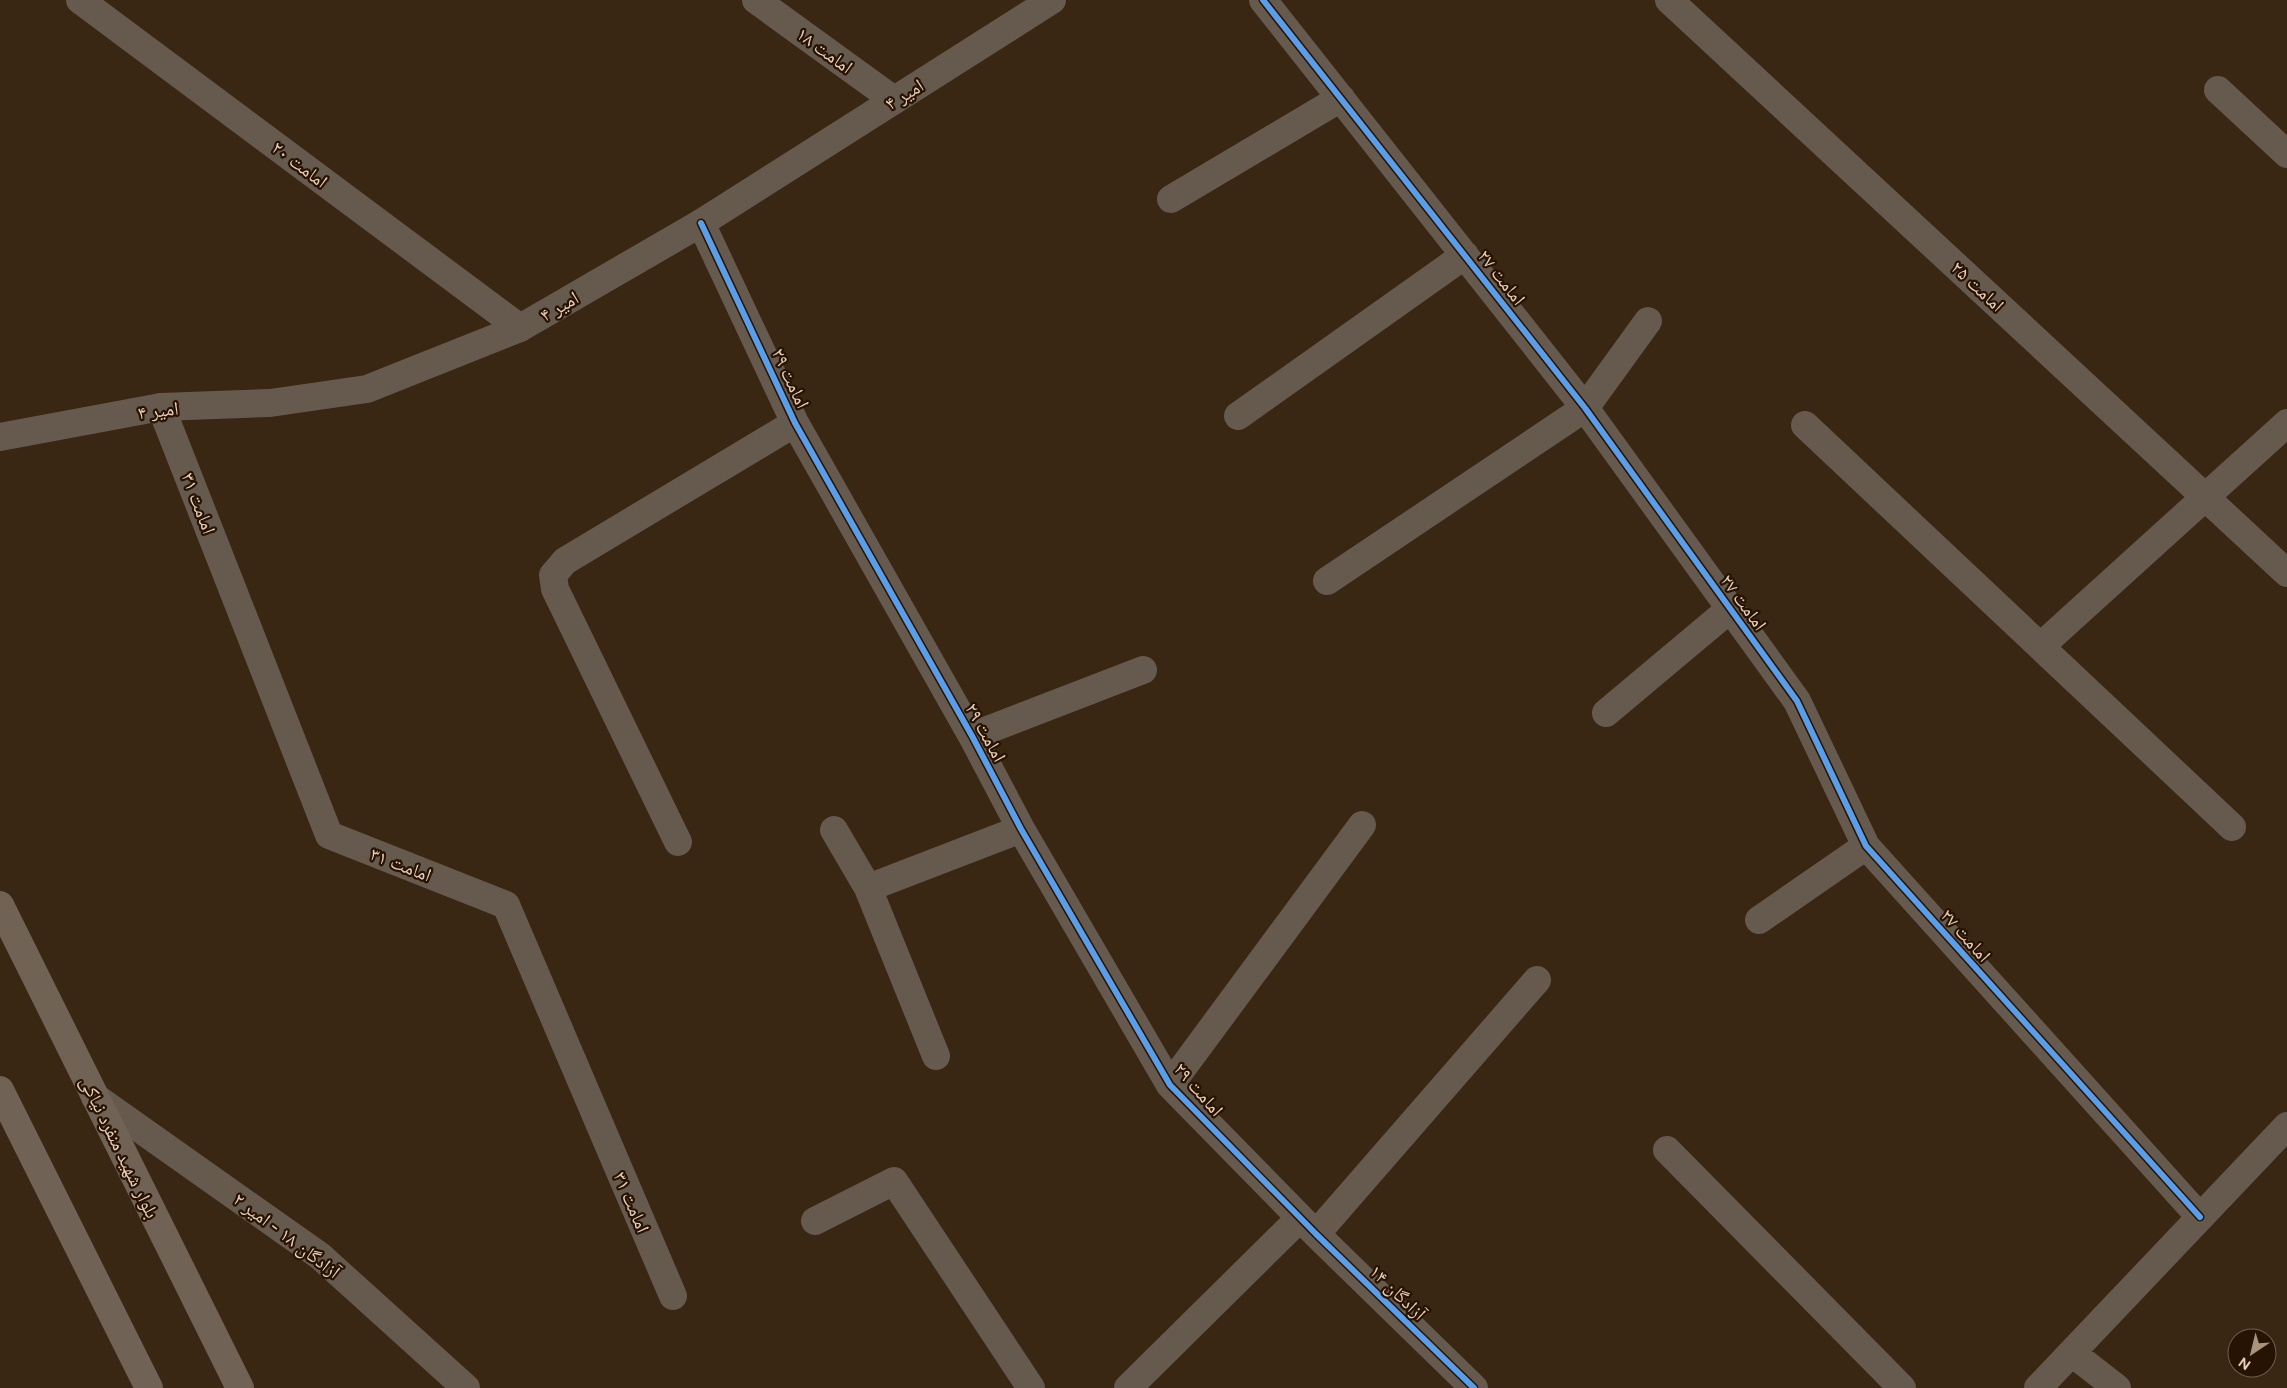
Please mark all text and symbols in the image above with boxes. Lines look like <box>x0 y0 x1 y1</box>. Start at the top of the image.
street label: امامت ۱۸ <box>792 22 857 78</box>
street label: امیر ۴ <box>881 74 928 115</box>
street label: امامت ۲۰ <box>267 136 332 193</box>
street label: امامت ۲۷ <box>1473 245 1530 310</box>
street label: امامت ۲۵ <box>1946 256 2009 317</box>
street label: امیر ۴ <box>536 286 583 327</box>
street label: امامت ۲۹ <box>767 344 814 412</box>
street label: امیر ۴ <box>136 397 180 424</box>
street label: امامت ۳۱ <box>176 469 221 537</box>
street label: امامت ۲۷ <box>1716 570 1772 635</box>
street label: امامت ۲۹ <box>960 699 1011 766</box>
street label: امامت ۳۱ <box>367 842 435 887</box>
street label: امامت ۲۷ <box>1936 904 1996 967</box>
street label: امامت ۲۹ <box>1169 1058 1228 1121</box>
street label: بلوار شهید منفرد نیاکی <box>75 1072 164 1222</box>
street label: امامت ۳۱ <box>608 1168 655 1236</box>
street label: آزادگان ۱۸ - امیر ۲ <box>229 1188 346 1284</box>
street label: آزادگان ۱۴ <box>1365 1260 1432 1326</box>
north arrow <box>2227 1328 2277 1378</box>
text: N <box>2236 1353 2254 1373</box>

